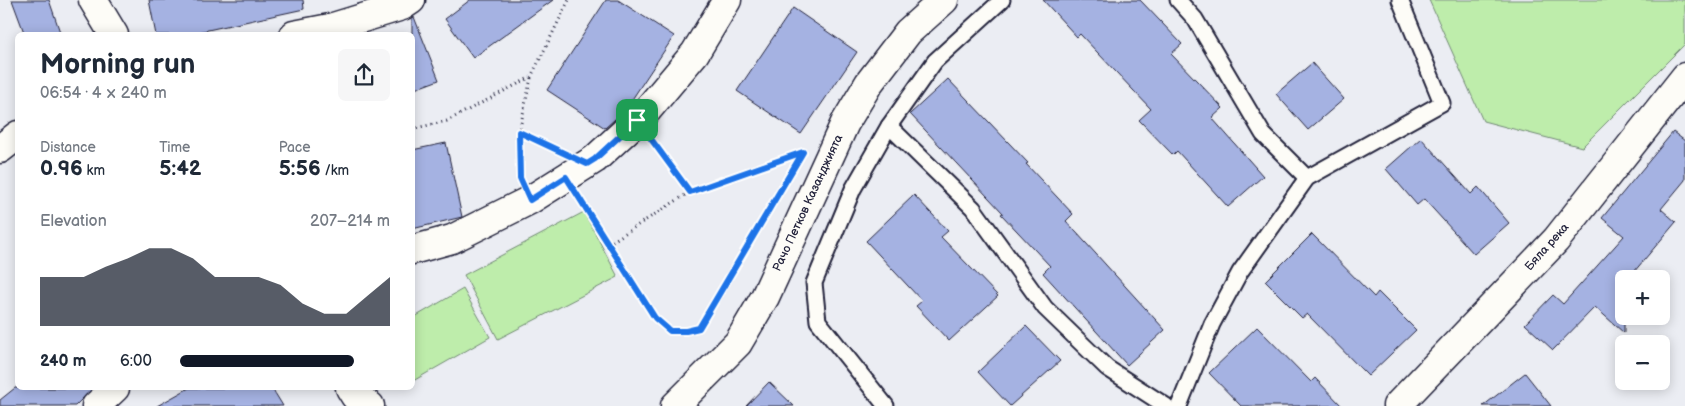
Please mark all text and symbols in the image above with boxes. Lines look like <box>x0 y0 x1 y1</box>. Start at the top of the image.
text: Morning run <box>40 48 195 81</box>
button: share <box>338 49 390 101</box>
text: 06:54 · 4 × 240 m <box>40 84 167 103</box>
pin <box>616 99 658 141</box>
icon: arrive <box>623 106 651 134</box>
street label: Рачо Петков Казанджията <box>770 132 846 274</box>
text: Distance <box>40 139 96 156</box>
text: Time <box>159 139 190 156</box>
text: Pace <box>279 139 311 156</box>
text: 0.96 <box>40 156 83 181</box>
text: 5:42 <box>159 156 201 181</box>
text: 5:56 <box>279 156 321 181</box>
text: km <box>83 162 105 179</box>
text: /km <box>321 162 349 179</box>
text: Elevation <box>40 212 107 231</box>
text: 207–214 m <box>310 212 390 231</box>
street label: Бяла река <box>1522 220 1572 274</box>
map controls <box>1615 270 1670 390</box>
button: + <box>1615 270 1670 325</box>
button: − <box>1615 335 1670 390</box>
text: 240 m <box>40 352 86 371</box>
text: 6:00 <box>120 352 152 371</box>

